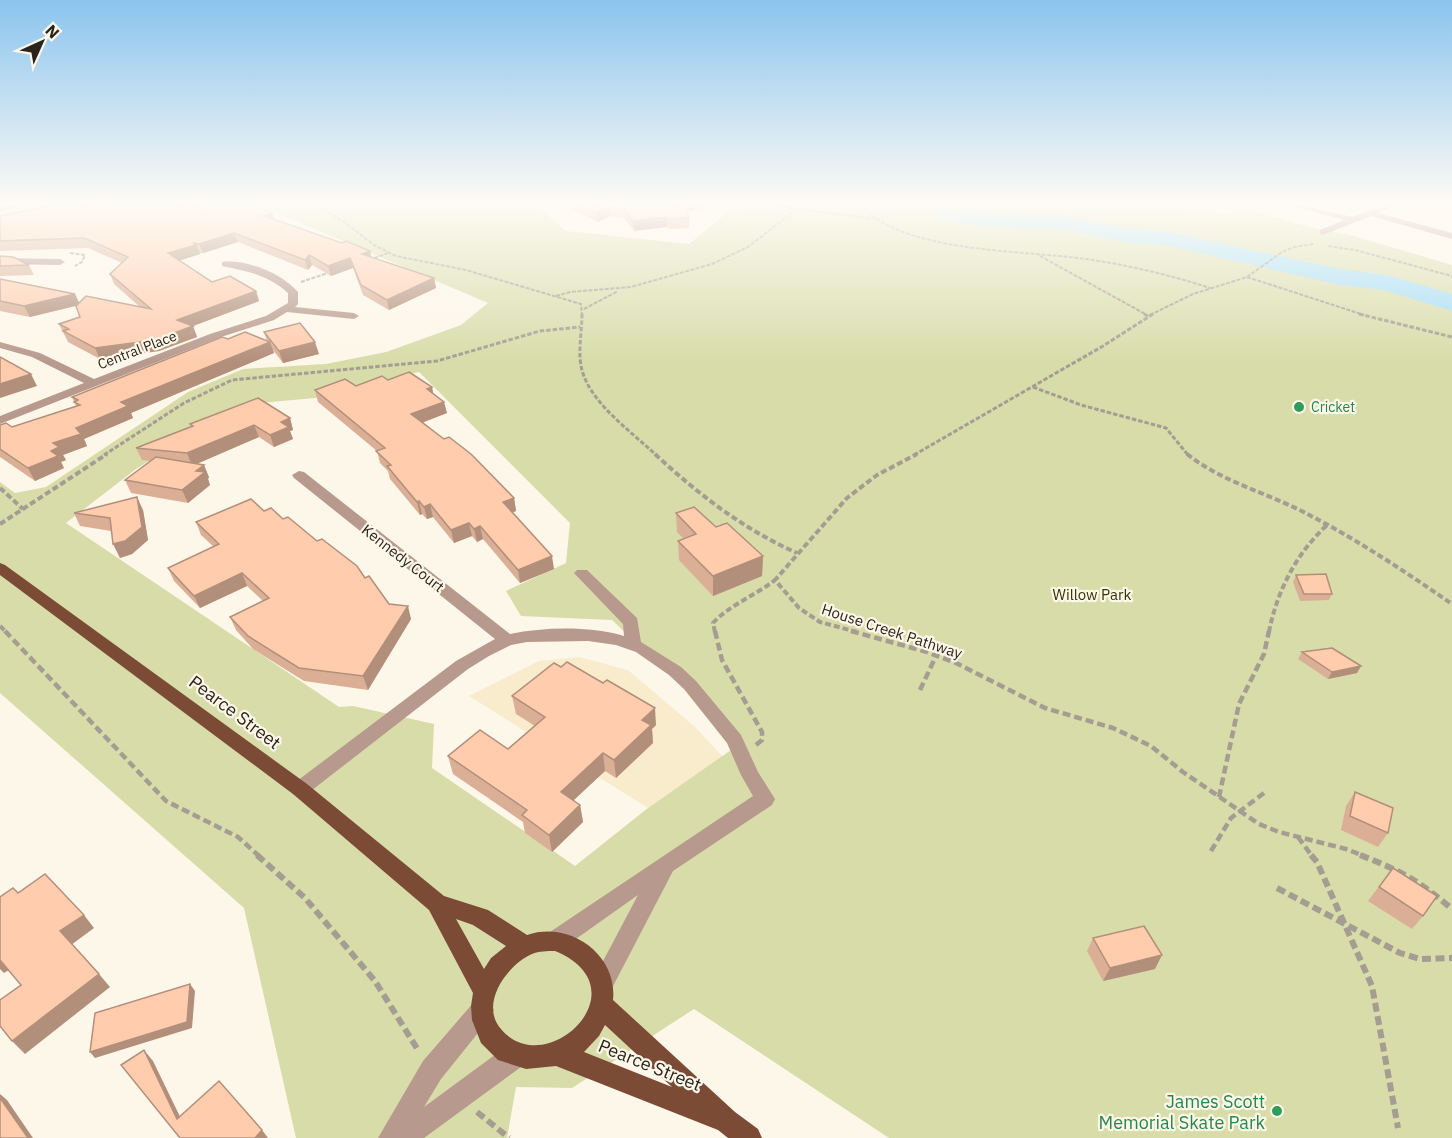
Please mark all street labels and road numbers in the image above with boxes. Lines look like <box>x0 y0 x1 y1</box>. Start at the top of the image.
street label: Central Place <box>95 327 179 373</box>
street label: Kennedy Court <box>358 520 448 596</box>
street label: House Creek Pathway <box>819 599 965 663</box>
street label: Pearce Street <box>185 670 285 754</box>
street label: Pearce Street <box>595 1034 705 1096</box>

